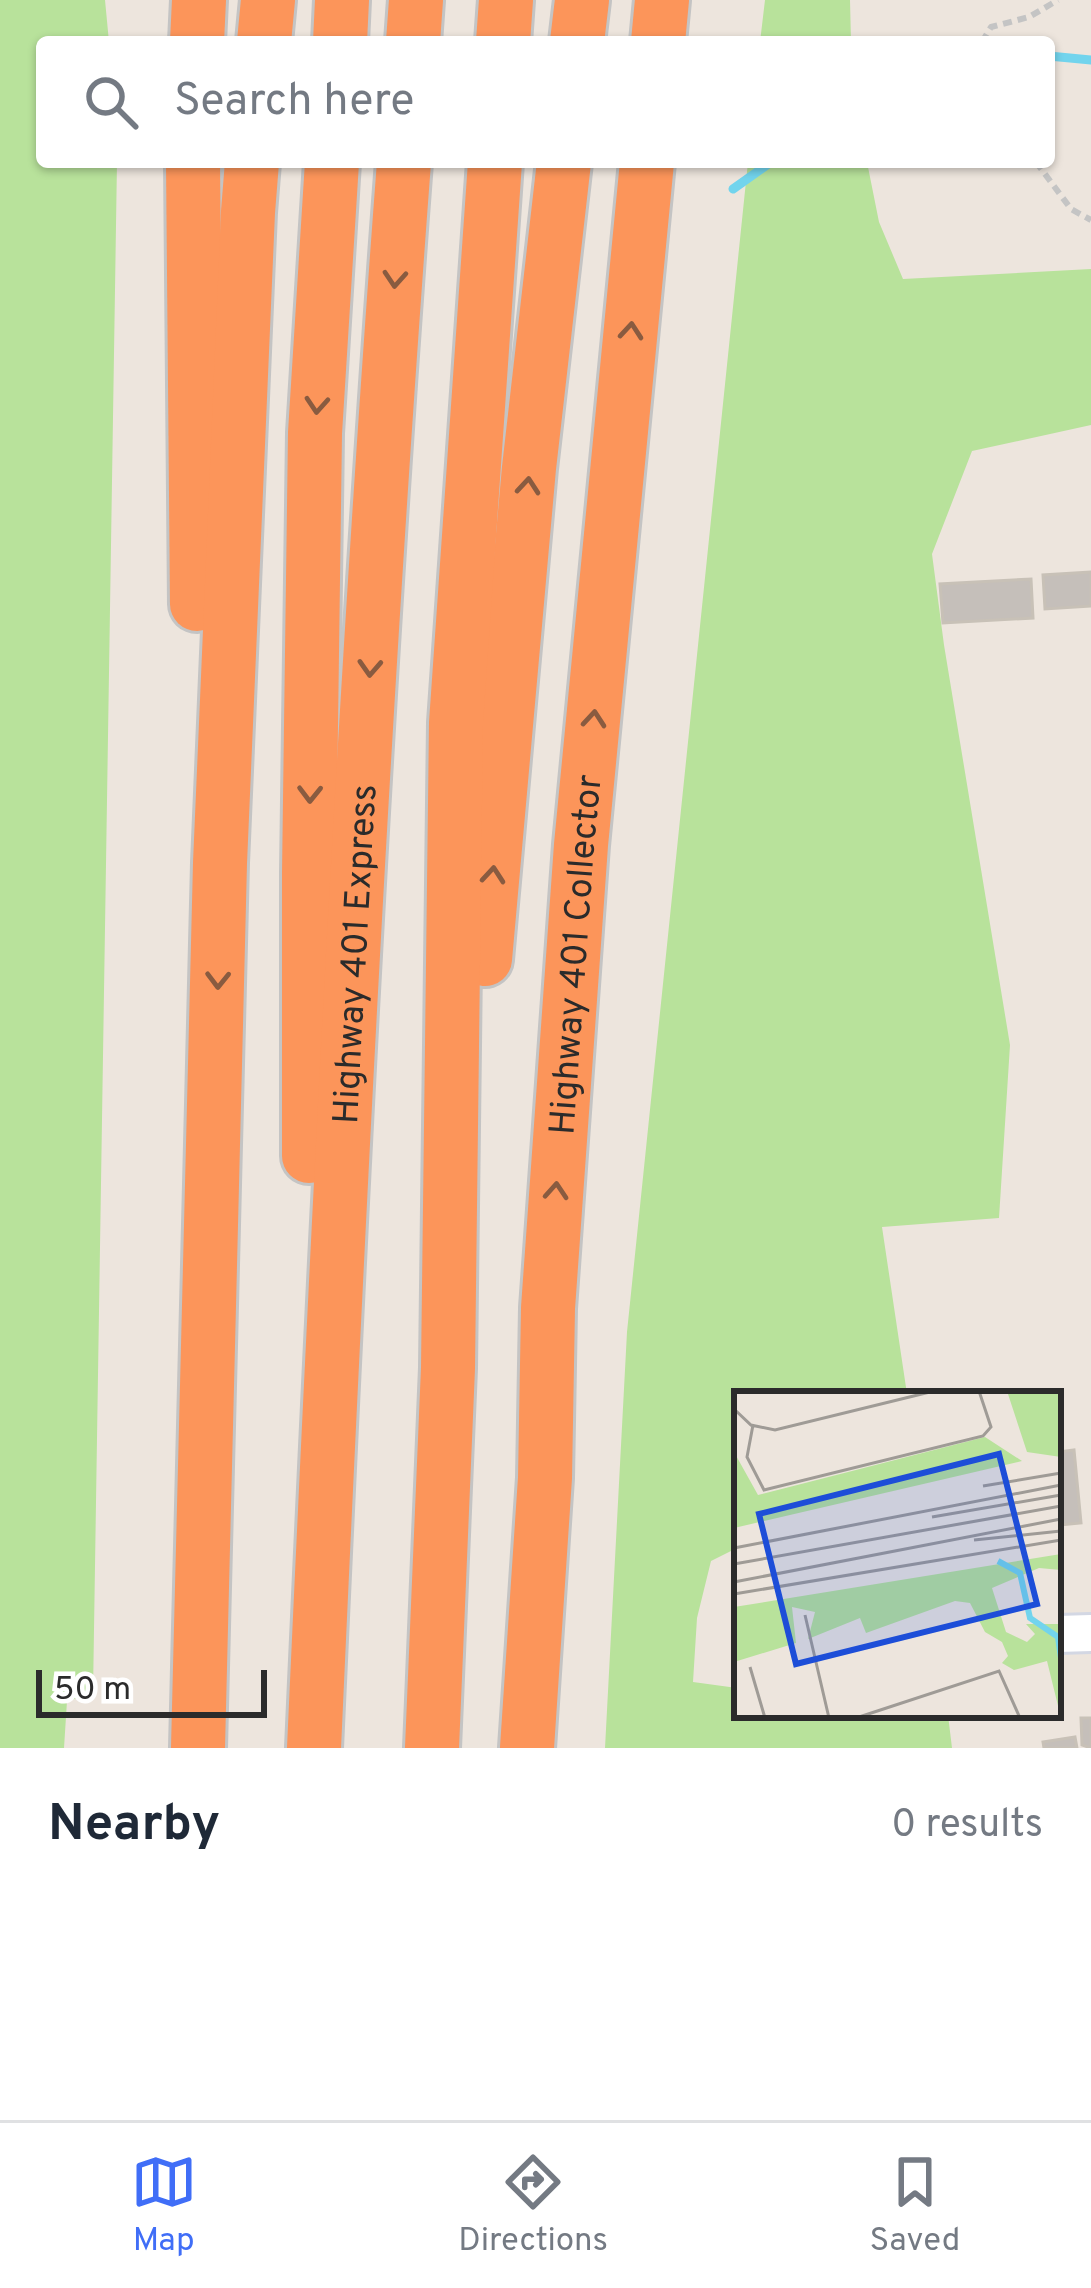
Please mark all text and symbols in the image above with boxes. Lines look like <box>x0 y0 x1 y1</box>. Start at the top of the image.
search box <box>36 36 1055 168</box>
icon: search <box>78 69 144 135</box>
text: Search here <box>174 74 414 131</box>
one-way arrow <box>383 270 409 289</box>
one-way arrow <box>618 321 643 340</box>
one-way arrow <box>304 396 330 414</box>
one-way arrow <box>515 477 540 496</box>
one-way arrow <box>357 659 383 678</box>
one-way arrow <box>581 709 606 728</box>
street label: Highway 401 Collector <box>541 773 615 1137</box>
street label: Highway 401 Express <box>325 783 390 1125</box>
one-way arrow <box>297 786 323 804</box>
one-way arrow <box>479 865 505 884</box>
one-way arrow <box>205 972 231 990</box>
one-way arrow <box>543 1182 569 1201</box>
inset map <box>734 1391 1061 1718</box>
scale bar <box>36 1664 267 1717</box>
text: 50 m <box>54 1670 131 1712</box>
text: Nearby <box>48 1794 220 1859</box>
text: 0 results <box>891 1802 1043 1851</box>
tab: Map <box>131 2149 197 2263</box>
tab: Directions <box>458 2149 608 2263</box>
tab: Saved <box>870 2149 960 2263</box>

